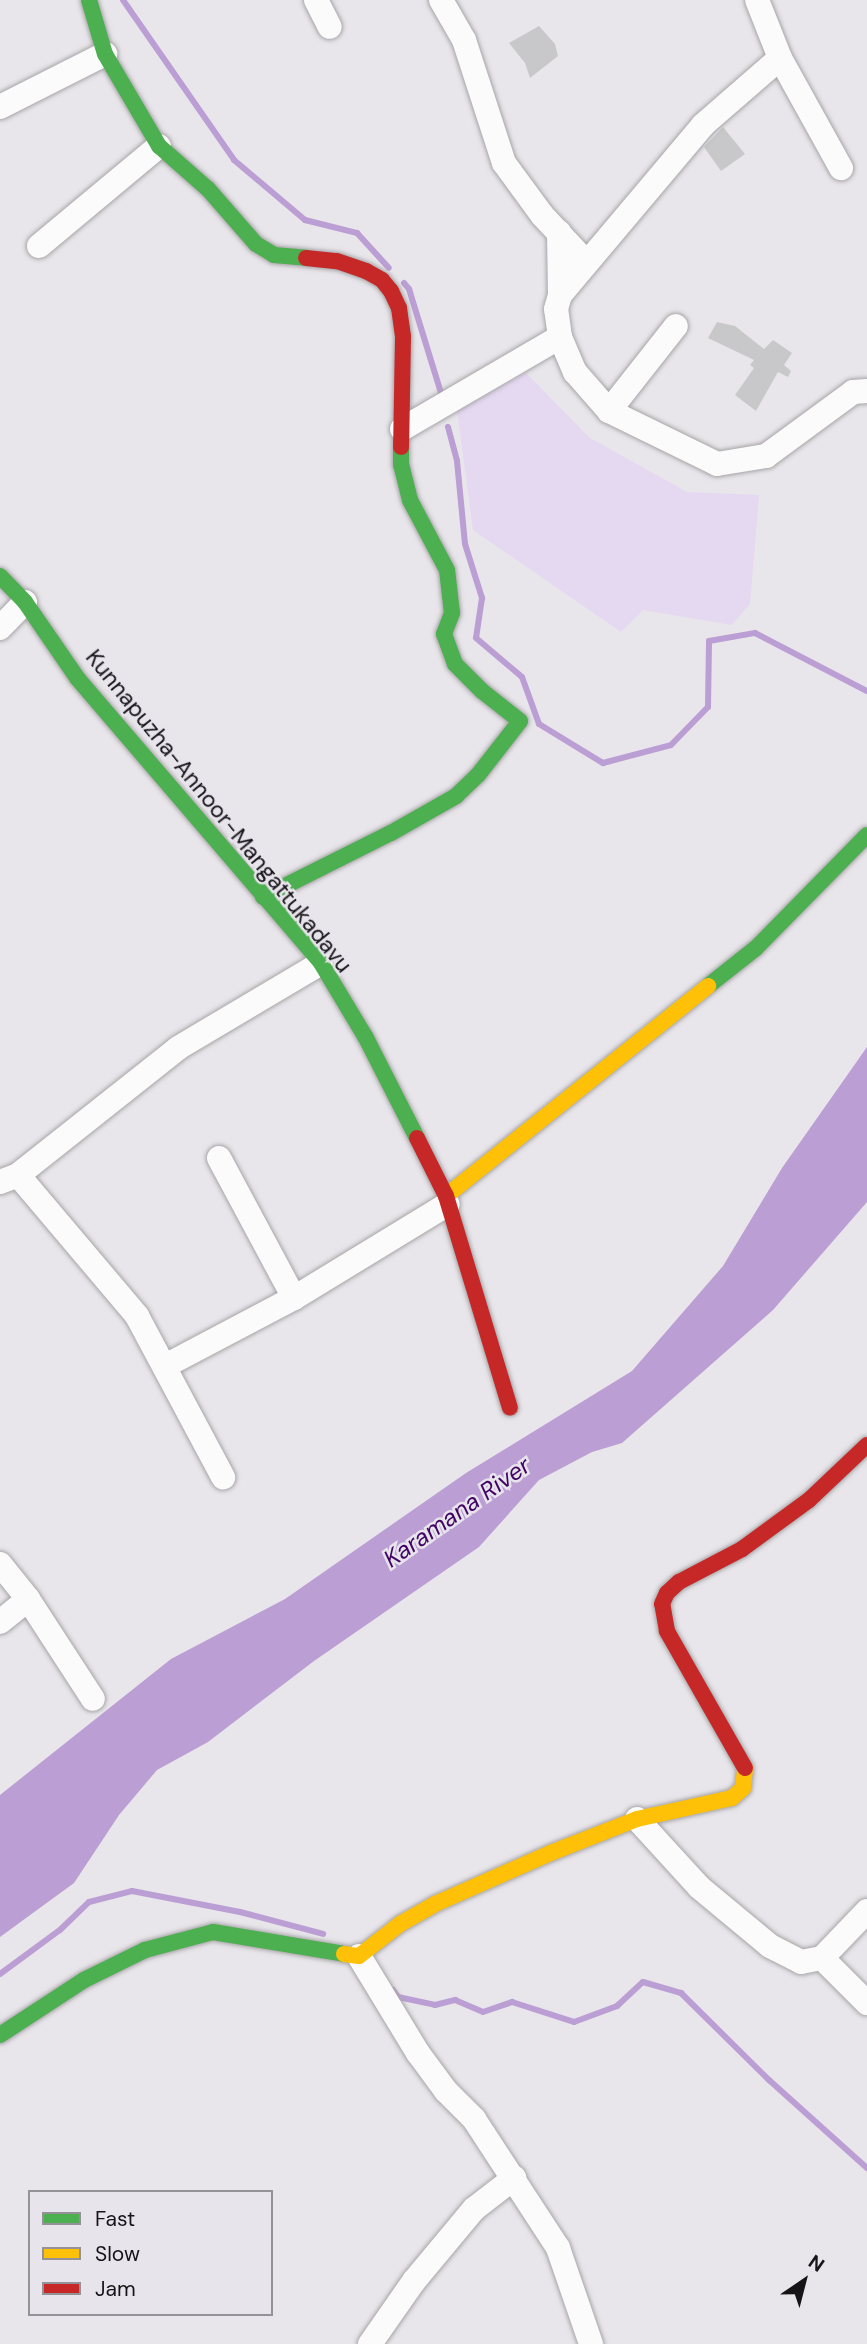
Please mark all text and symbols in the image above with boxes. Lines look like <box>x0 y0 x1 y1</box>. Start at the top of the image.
street label: Kunnapuzha-Annoor-Mangattukadavu <box>80 644 358 978</box>
water label: Karamana River <box>378 1451 536 1573</box>
legend <box>28 2190 273 2316</box>
text: Fast <box>95 2205 135 2233</box>
text: Slow <box>95 2240 140 2268</box>
north arrow <box>769 2246 839 2316</box>
text: N <box>803 2249 829 2278</box>
text: Jam <box>95 2275 136 2303</box>

